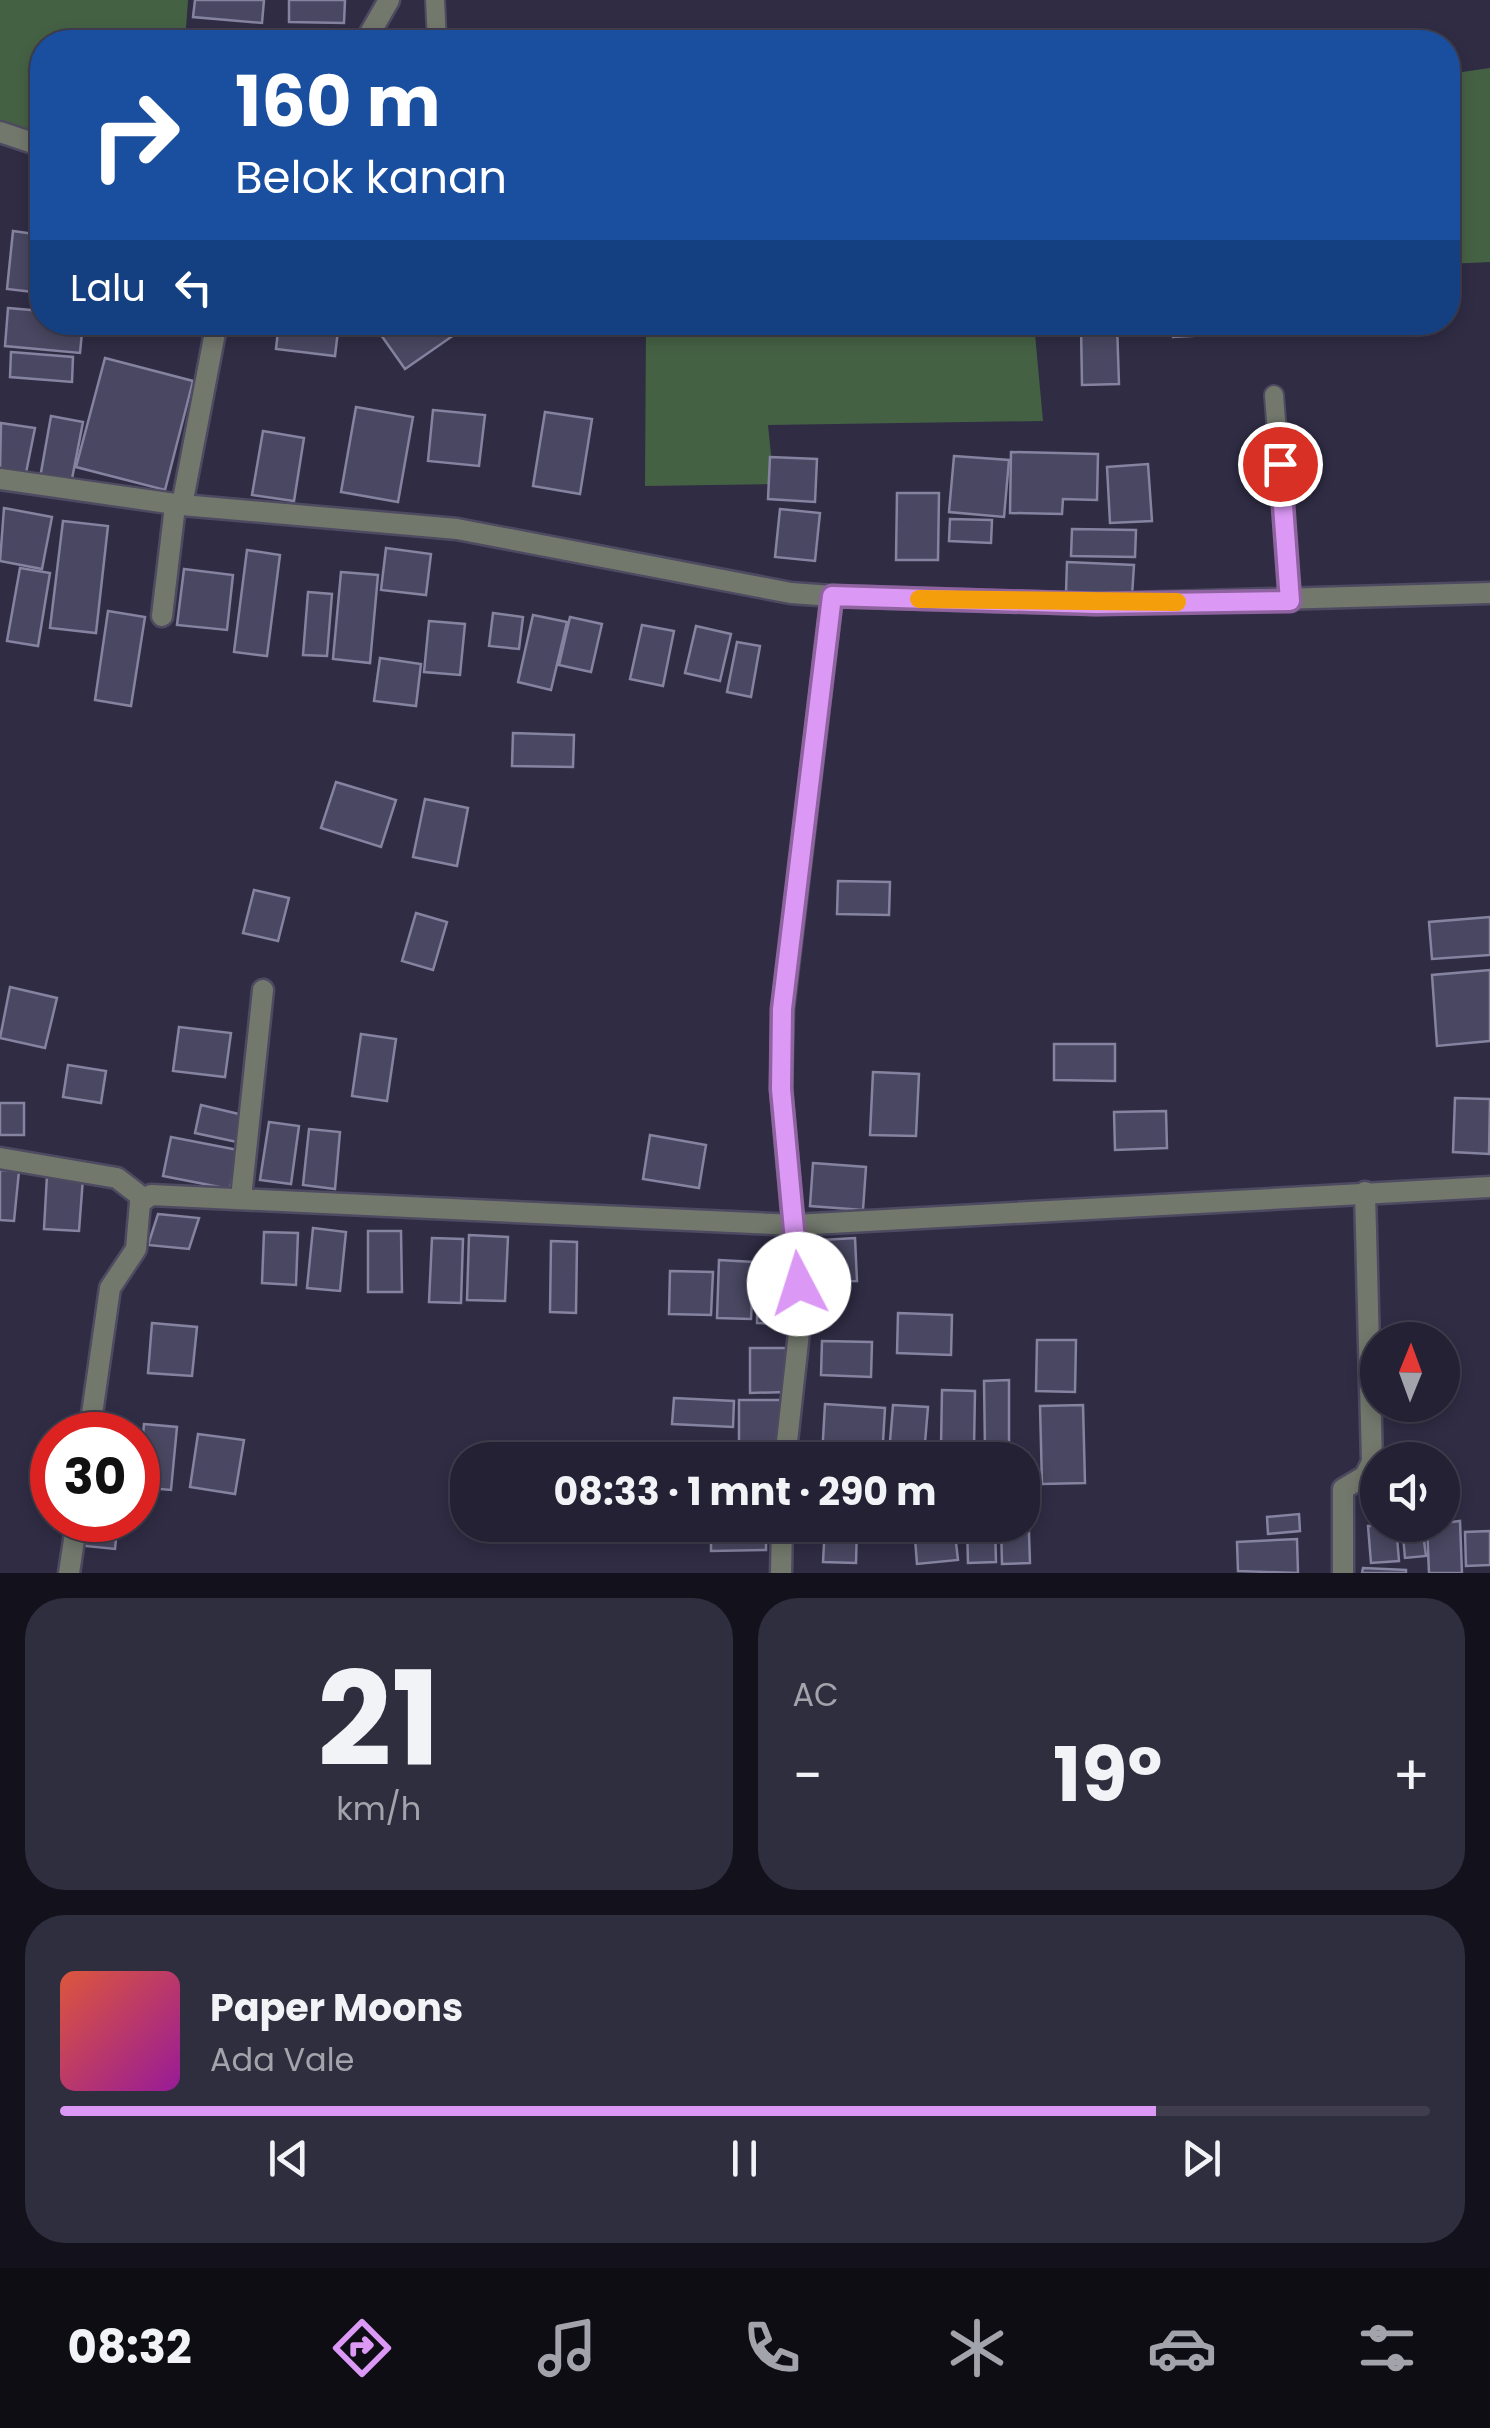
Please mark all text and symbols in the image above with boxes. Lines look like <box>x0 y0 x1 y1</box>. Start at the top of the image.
text: 160 m <box>235 52 441 151</box>
icon: right <box>70 70 200 200</box>
text: Belok kanan <box>235 146 507 209</box>
icon: left <box>166 260 221 315</box>
text: Lalu <box>70 261 146 314</box>
pin <box>1238 422 1323 507</box>
icon: arrive <box>1253 437 1308 492</box>
position arrow <box>747 1232 851 1336</box>
north arrow <box>1360 1322 1460 1422</box>
map controls <box>1360 1322 1460 1542</box>
speed limit sign: 30 <box>30 1412 160 1542</box>
button: sound <box>1360 1442 1460 1542</box>
text: 08:33 · 1 mnt · 290 m <box>554 1465 936 1518</box>
text: 21 <box>317 1628 440 1811</box>
text: AC <box>793 1672 839 1717</box>
text: 19° <box>1053 1722 1162 1827</box>
text: − <box>793 1737 823 1814</box>
text: + <box>1392 1737 1430 1814</box>
text: km/h <box>336 1786 421 1831</box>
text: Paper Moons <box>210 1981 463 2034</box>
text: Ada Vale <box>210 2037 354 2082</box>
icon: previous <box>261 2131 316 2186</box>
icon: pause <box>717 2131 772 2186</box>
icon: next <box>1174 2131 1229 2186</box>
icon: directions <box>327 2313 397 2383</box>
icon: music <box>532 2313 602 2383</box>
icon: phone <box>737 2313 807 2383</box>
icon: climate <box>942 2313 1012 2383</box>
icon: car <box>1147 2313 1217 2383</box>
icon: filters <box>1352 2313 1422 2383</box>
text: 08:32 <box>68 2316 192 2379</box>

